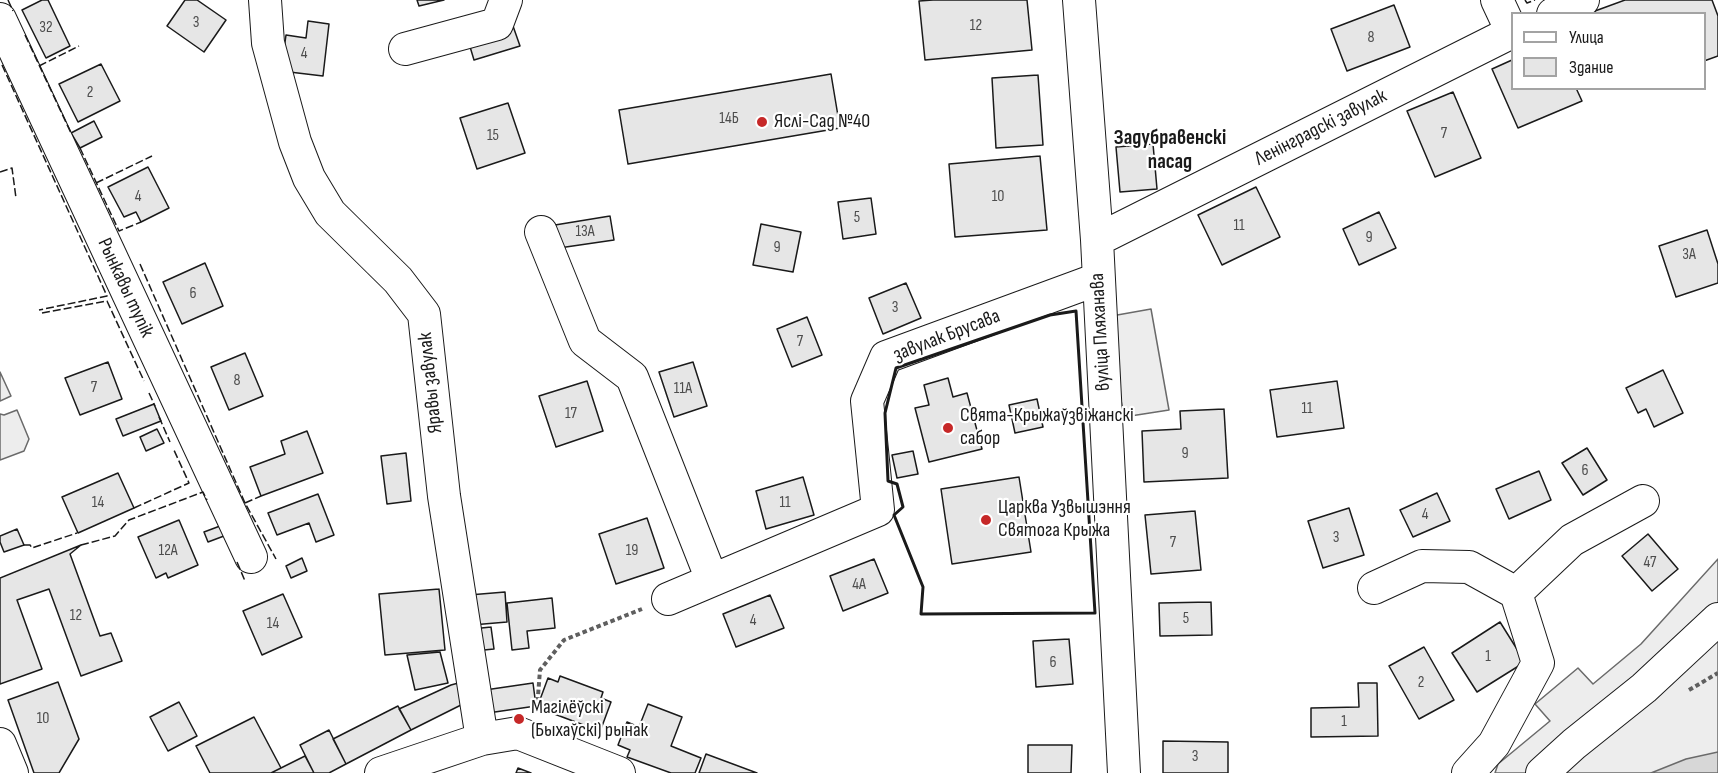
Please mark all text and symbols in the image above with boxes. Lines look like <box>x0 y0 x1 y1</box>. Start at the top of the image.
legend <box>1511 12 1706 90</box>
house number: 3 <box>193 13 199 33</box>
house number: 12 <box>970 16 982 36</box>
house number: 32 <box>39 18 53 38</box>
text: Улица <box>1569 27 1604 48</box>
house number: 8 <box>1367 28 1375 48</box>
house number: 4 <box>301 44 307 64</box>
text: Здание <box>1569 57 1614 78</box>
house number: 2 <box>87 83 93 103</box>
street label: Ленінградскі завулак <box>1251 84 1391 172</box>
house number: 14Б <box>719 109 739 129</box>
place label: Яслі-Сад №40 <box>774 110 870 134</box>
marker: Яслі-Сад №40 <box>755 115 769 129</box>
house number: 7 <box>1441 124 1447 144</box>
house number: 15 <box>487 126 499 146</box>
district label: Задубравенскі пасад <box>1114 126 1226 176</box>
house number: 4 <box>135 187 141 207</box>
house number: 10 <box>992 187 1004 207</box>
house number: 5 <box>854 208 860 228</box>
house number: 11 <box>1233 216 1245 236</box>
house number: 13А <box>575 222 595 242</box>
house number: 9 <box>1365 228 1373 248</box>
street label: Рынкавы тупік <box>92 235 158 341</box>
house number: 9 <box>773 238 781 258</box>
house number: 3А <box>1682 245 1696 265</box>
street label: вуліца Пляханава <box>1086 272 1116 392</box>
house number: 6 <box>189 284 197 304</box>
house number: 3 <box>892 298 898 318</box>
street label: завулак Брусава <box>890 305 1004 367</box>
street label: Яравы завулак <box>414 331 448 435</box>
house number: 7 <box>797 332 803 352</box>
house number: 8 <box>233 371 241 391</box>
house number: 7 <box>91 378 97 398</box>
house number: 11А <box>674 379 692 399</box>
house number: 11 <box>1301 399 1313 419</box>
house number: 17 <box>565 404 577 424</box>
place label: Свята-Крыжаўзвіжанскі сабор <box>960 404 1134 451</box>
marker: Свята-Крыжаўзвіжанскі сабор <box>941 421 955 435</box>
house number: 9 <box>1181 444 1189 464</box>
house number: 6 <box>1581 461 1589 481</box>
house number: 14 <box>92 493 104 513</box>
house number: 11 <box>779 493 791 513</box>
place label: Царква Узвышэння Святога Крыжа <box>998 496 1131 543</box>
house number: 4 <box>1422 505 1428 525</box>
marker: Царква Узвышэння Святога Крыжа <box>979 513 993 527</box>
house number: 3 <box>1333 528 1339 548</box>
house number: 7 <box>1170 533 1176 553</box>
house number: 12А <box>158 541 178 561</box>
house number: 19 <box>626 541 638 561</box>
house number: 47 <box>1644 553 1656 573</box>
house number: 4А <box>852 575 866 595</box>
house number: 12 <box>70 606 82 626</box>
house number: 5 <box>1183 609 1189 629</box>
house number: 4 <box>750 611 756 631</box>
house number: 14 <box>267 614 279 634</box>
house number: 1 <box>1485 647 1491 667</box>
house number: 6 <box>1049 653 1057 673</box>
house number: 2 <box>1418 673 1424 693</box>
place label: Магілёўскі (Быхаўскі) рынак <box>531 696 648 743</box>
house number: 10 <box>37 709 49 729</box>
marker: Магілёўскі (Быхаўскі) рынак <box>512 712 526 726</box>
house number: 1 <box>1341 712 1347 732</box>
house number: 3 <box>1192 747 1198 767</box>

